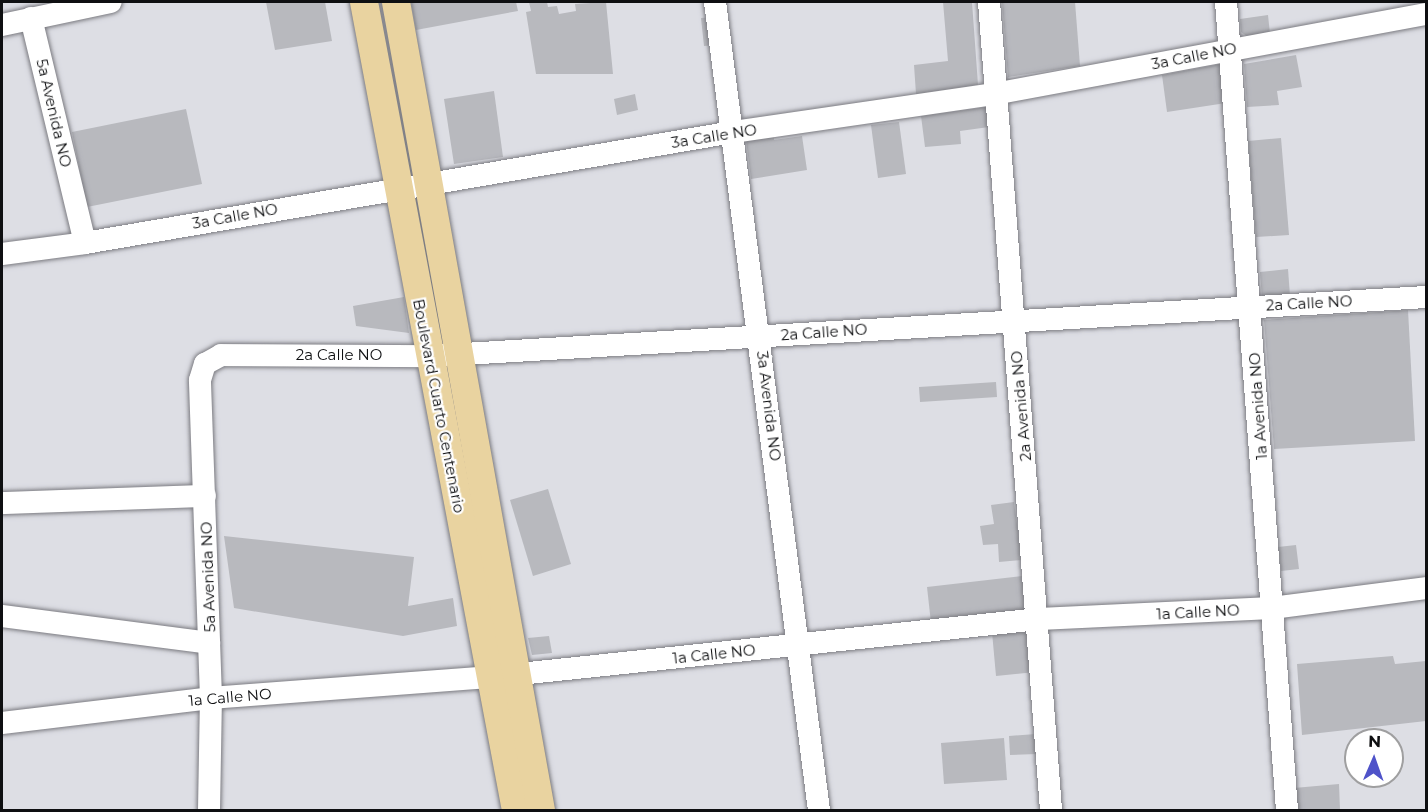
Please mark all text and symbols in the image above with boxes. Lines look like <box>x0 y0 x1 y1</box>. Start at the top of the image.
street label: 3a Calle NO <box>1150 39 1238 73</box>
street label: 5a Avenida NO <box>33 57 75 169</box>
street label: 3a Calle NO <box>670 120 758 152</box>
street label: 3a Calle NO <box>191 200 279 232</box>
street label: 2a Calle NO <box>1265 292 1353 314</box>
street label: Boulevard Cuarto Centenario <box>409 297 469 515</box>
street label: 2a Calle NO <box>780 320 868 344</box>
street label: 2a Calle NO <box>296 346 382 364</box>
street label: 3a Avenida NO <box>753 350 785 462</box>
street label: 2a Avenida NO <box>1007 350 1035 462</box>
street label: 1a Avenida NO <box>1245 352 1271 460</box>
street label: 5a Avenida NO <box>197 521 219 633</box>
street label: 1a Calle NO <box>1156 601 1240 623</box>
street label: 1a Calle NO <box>672 641 756 667</box>
street label: 1a Calle NO <box>188 684 272 710</box>
north arrow <box>1344 728 1404 788</box>
text: N <box>1368 732 1381 751</box>

